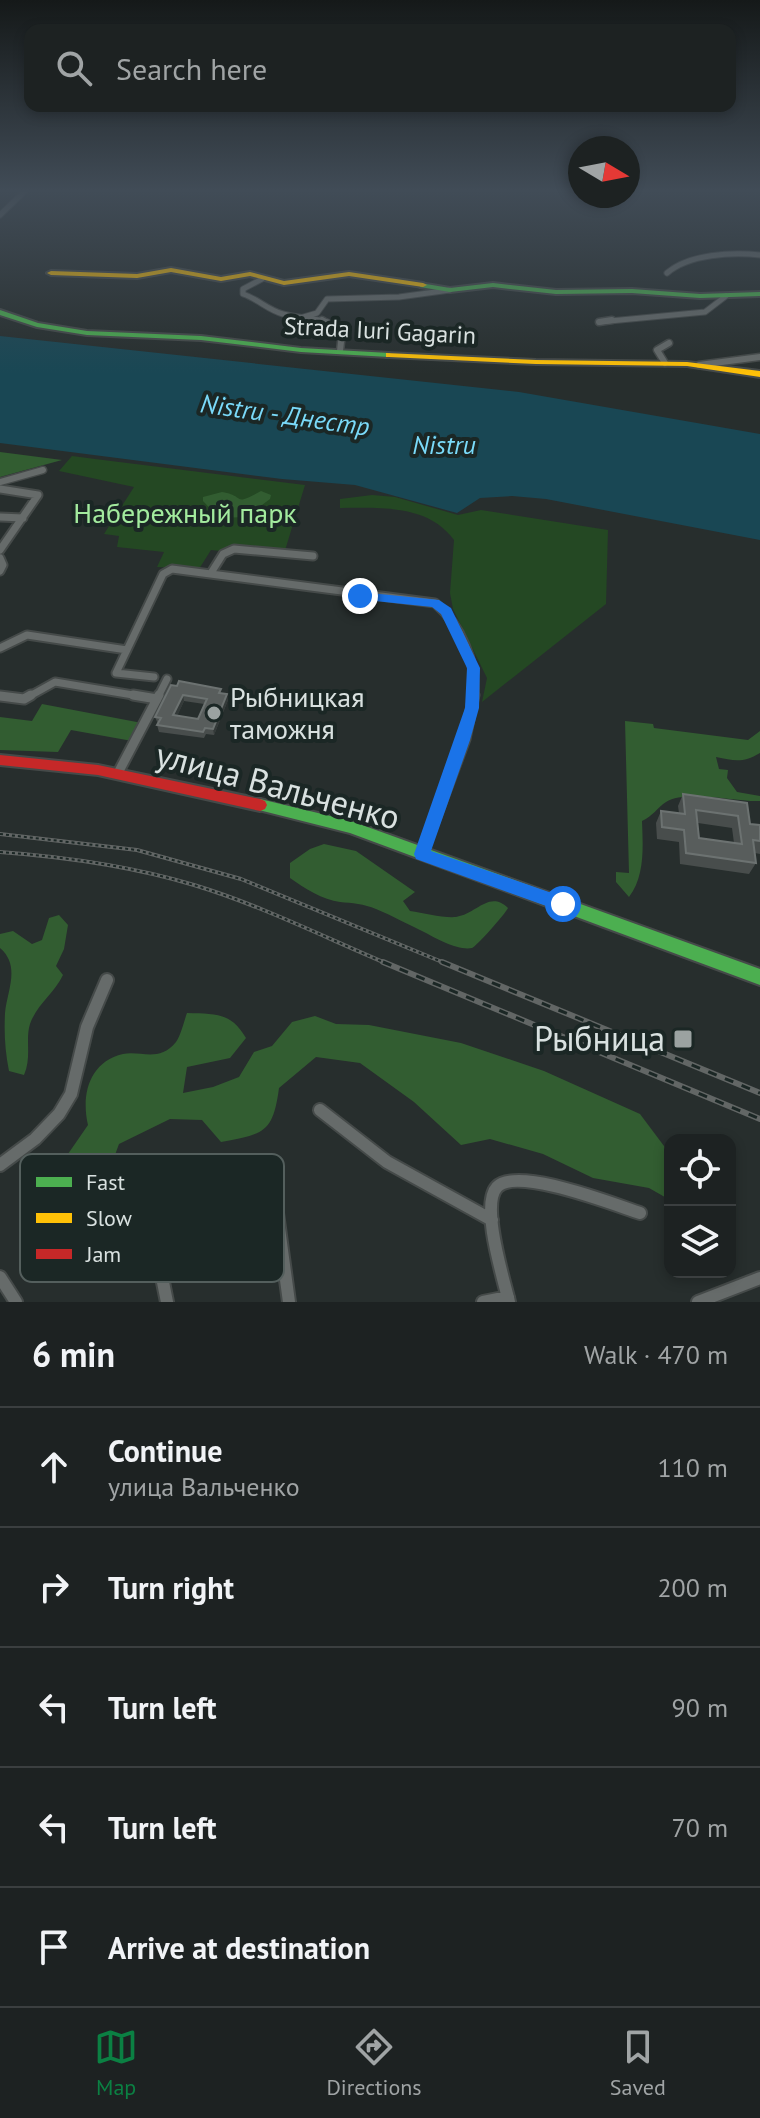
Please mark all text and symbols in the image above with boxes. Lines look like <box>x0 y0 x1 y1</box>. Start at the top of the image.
search box <box>24 24 736 112</box>
icon: search <box>52 46 96 90</box>
text: Search here <box>116 49 267 88</box>
north arrow <box>568 136 640 208</box>
street label: Strada Iuri Gagarin <box>283 310 477 351</box>
water label: Nistru - Днестр <box>198 386 372 443</box>
water label: Nistru <box>412 428 476 461</box>
park label: Набережный парк <box>73 494 297 531</box>
route end <box>342 578 378 614</box>
place label: Рыбницкая таможня <box>230 678 365 747</box>
marker: Рыбницкая таможня <box>205 704 223 722</box>
street label: улица Вальченко <box>152 731 405 839</box>
route start <box>545 886 581 922</box>
place label: Рыбница <box>534 1016 665 1060</box>
marker: Рыбница <box>672 1028 694 1050</box>
map controls <box>664 1134 736 1278</box>
button: locate <box>664 1134 736 1206</box>
legend <box>20 1154 284 1282</box>
text: Fast <box>86 1168 126 1196</box>
text: Slow <box>86 1204 132 1232</box>
button: layers <box>664 1206 736 1278</box>
text: Jam <box>85 1240 121 1268</box>
text: 6 min <box>32 1332 115 1376</box>
text: Walk · 470 m <box>584 1338 728 1371</box>
text: Continue <box>108 1431 222 1470</box>
icon: ahead <box>32 1445 76 1489</box>
text: 110 m <box>657 1451 728 1484</box>
text: улица Вальченко <box>108 1470 300 1503</box>
icon: right <box>32 1565 76 1609</box>
text: Turn right <box>108 1568 234 1607</box>
text: 200 m <box>657 1571 728 1604</box>
icon: left <box>32 1685 76 1729</box>
text: Turn left <box>108 1688 216 1727</box>
text: 90 m <box>672 1691 728 1724</box>
icon: left <box>32 1805 76 1849</box>
text: Turn left <box>108 1808 216 1847</box>
text: 70 m <box>672 1811 728 1844</box>
icon: arrive <box>32 1925 76 1969</box>
text: Arrive at destination <box>108 1928 370 1967</box>
tab: Map <box>94 2025 138 2101</box>
tab: Directions <box>326 2025 422 2101</box>
tab: Saved <box>610 2025 666 2101</box>

